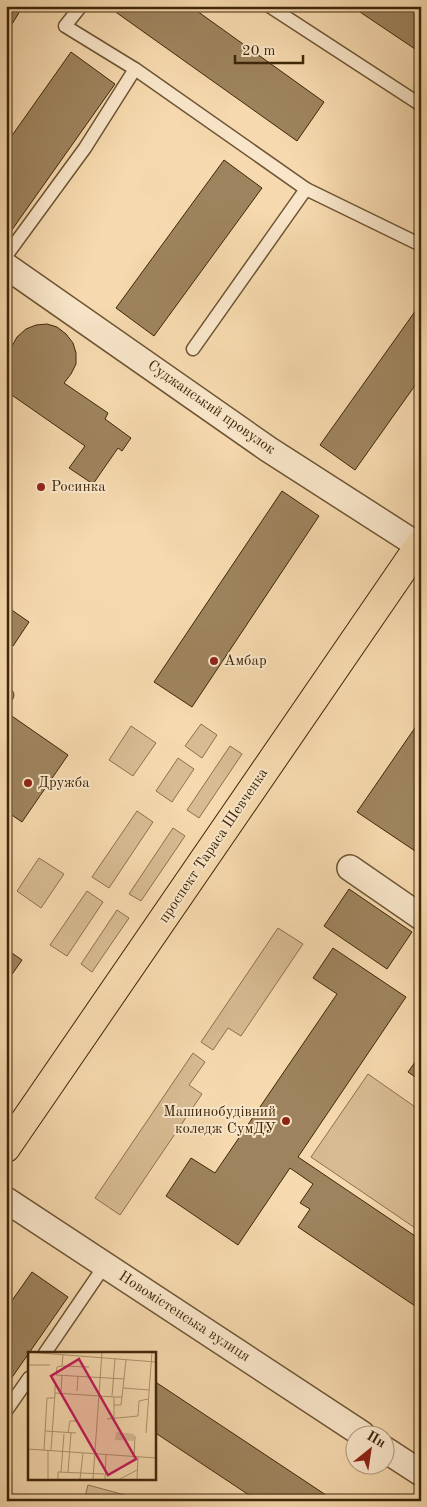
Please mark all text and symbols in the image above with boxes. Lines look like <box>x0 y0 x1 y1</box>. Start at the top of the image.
scale bar <box>235 32 302 64</box>
text: 20 m <box>242 44 276 59</box>
street label: Суджанський провулок <box>144 358 278 458</box>
place label: Росинка <box>51 480 106 495</box>
marker: Росинка <box>35 481 47 493</box>
place label: Амбар <box>224 654 267 669</box>
marker: Амбар <box>208 655 220 667</box>
street label: проспект Тараса Шевченка <box>157 766 272 926</box>
place label: Дружба <box>38 776 90 791</box>
marker: Дружба <box>22 777 34 789</box>
place label: Машинобудівний коледж СумДУ <box>163 1105 276 1137</box>
marker: Машинобудівний коледж СумДУ <box>280 1115 292 1127</box>
street label: Новомістенська вулиця <box>116 1269 252 1365</box>
inset map <box>28 1352 155 1480</box>
north arrow <box>344 1424 394 1474</box>
text: Пн <box>364 1429 388 1451</box>

